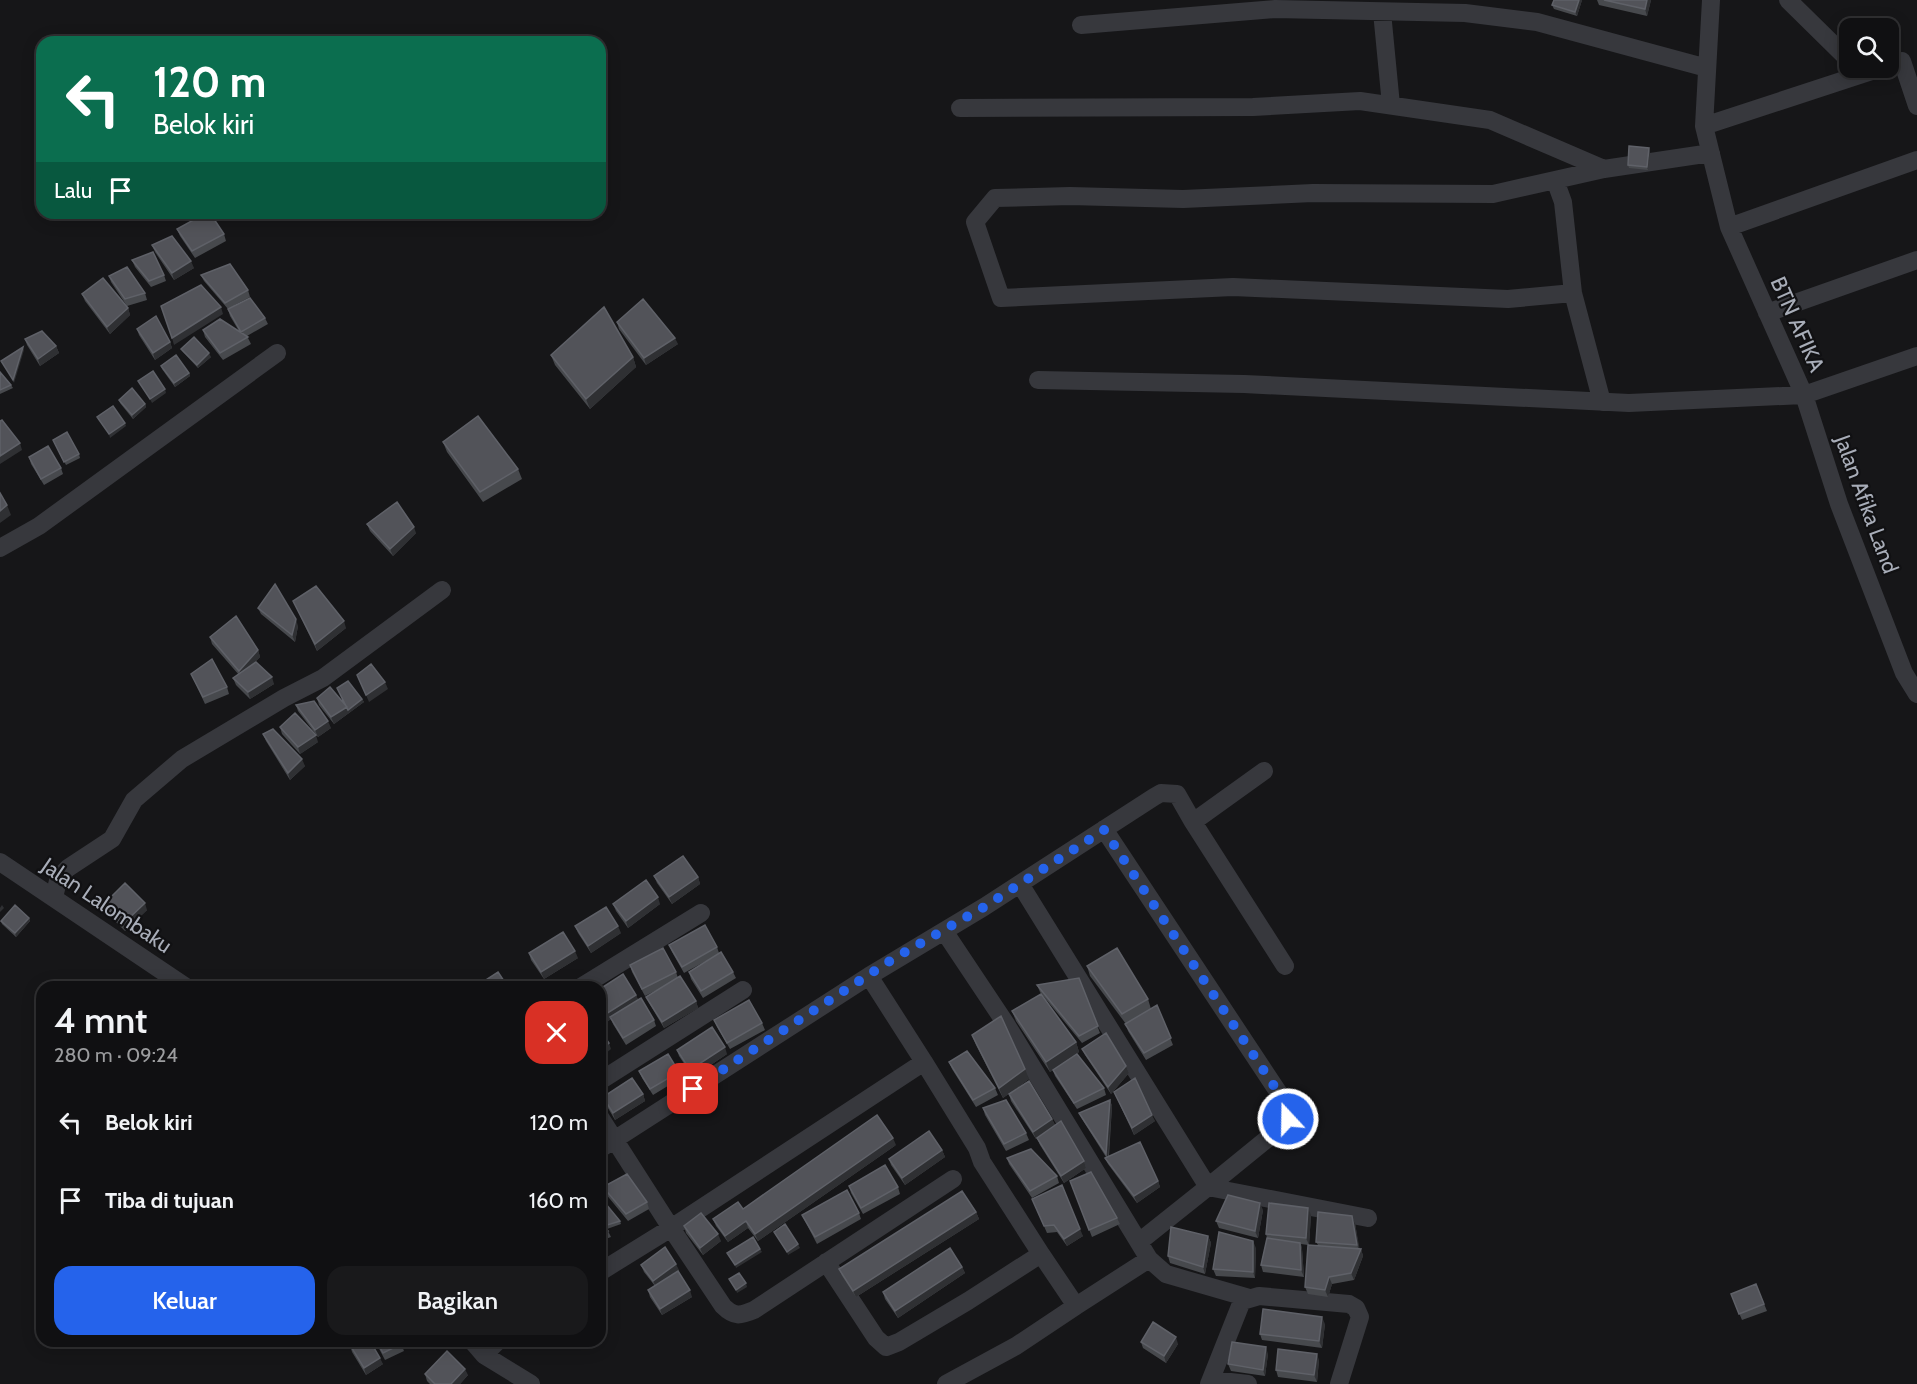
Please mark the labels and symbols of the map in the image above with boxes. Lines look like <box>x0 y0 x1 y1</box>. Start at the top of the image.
street label: BTN AFIKA <box>1765 272 1831 376</box>
street label: Jalan Afika Land <box>1829 430 1904 577</box>
street label: Jalan Lalombaku <box>36 851 177 959</box>
pin <box>667 1063 718 1114</box>
position arrow <box>1256 1087 1320 1151</box>

